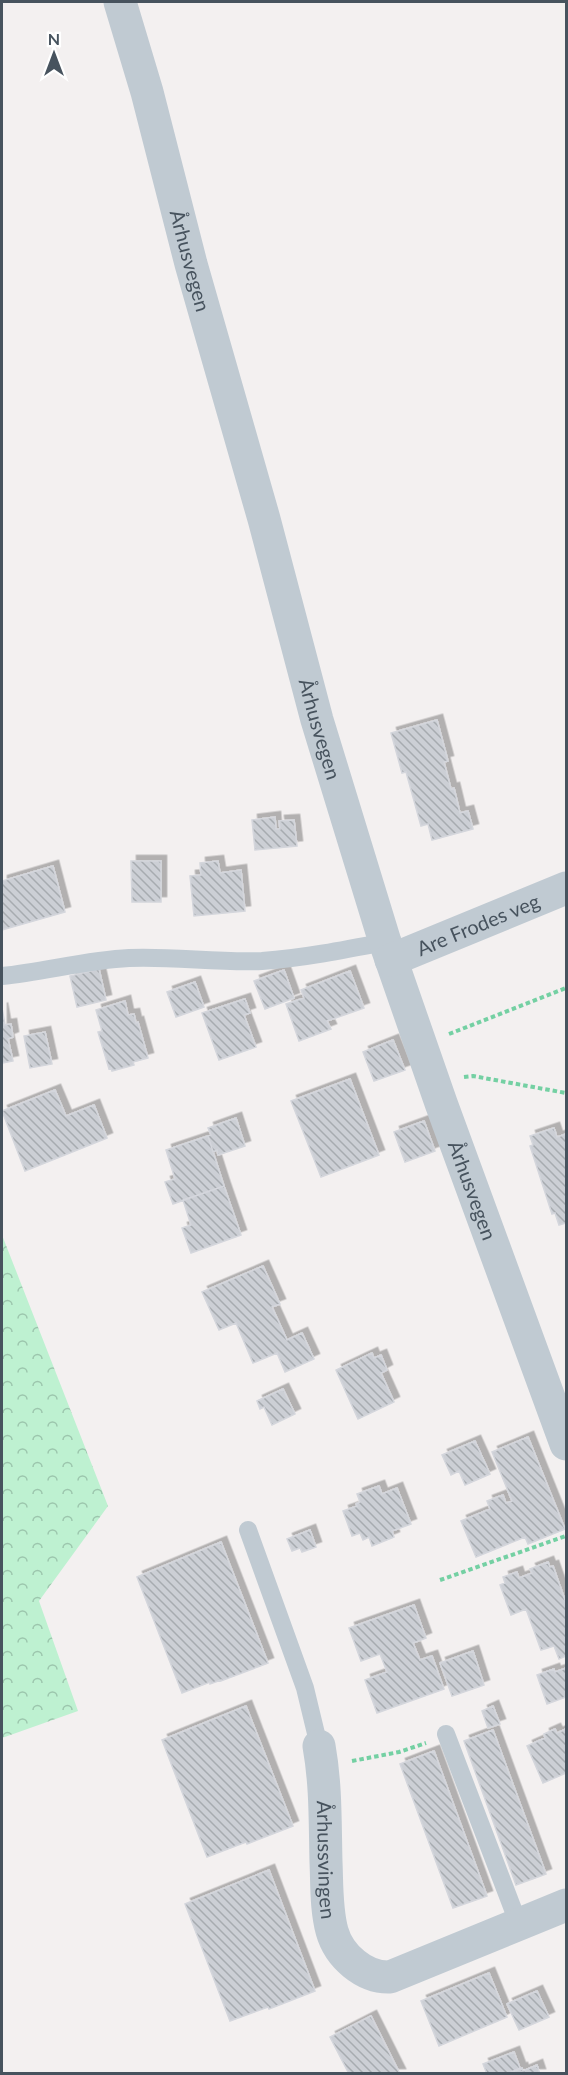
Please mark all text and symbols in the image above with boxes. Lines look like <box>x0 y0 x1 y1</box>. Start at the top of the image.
north arrow <box>24 24 84 84</box>
text: N <box>48 29 60 48</box>
street label: Århusvegen <box>166 207 216 314</box>
street label: Århusvegen <box>295 676 346 782</box>
street label: Are Frodes veg <box>413 888 543 960</box>
street label: Århusvegen <box>444 1137 502 1243</box>
street label: Århussvingen <box>313 1800 341 1920</box>

